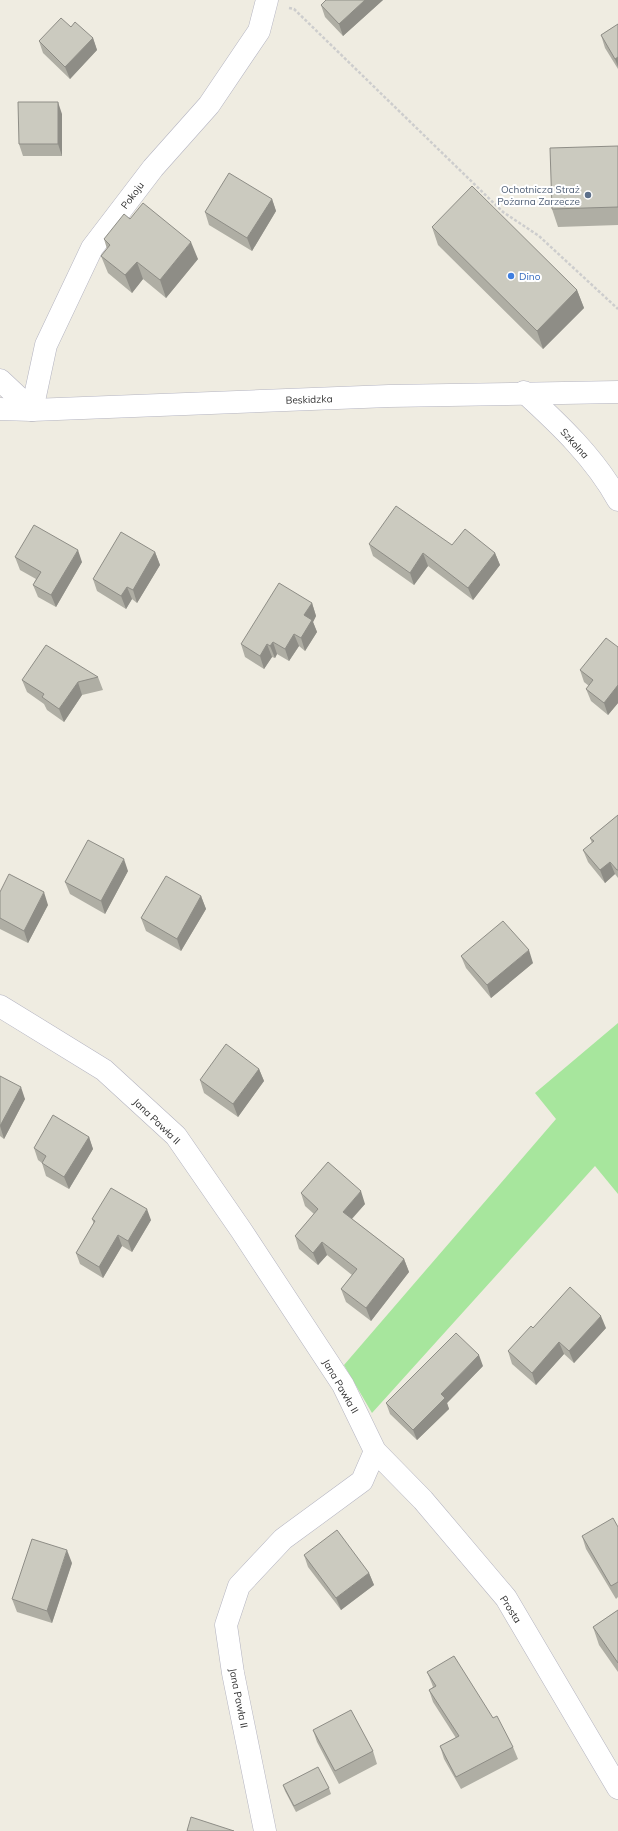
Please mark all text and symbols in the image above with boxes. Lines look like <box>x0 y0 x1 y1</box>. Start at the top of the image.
street label: Pokoju <box>118 179 147 212</box>
place label: Ochotnicza Straż Pożarna Zarzecze <box>497 183 580 208</box>
marker: Ochotnicza Straż Pożarna Zarzecze <box>583 190 593 200</box>
place label: Dino <box>519 270 541 283</box>
marker: Dino <box>506 271 516 281</box>
street label: Beskidzka <box>285 392 333 407</box>
street label: Szkolna <box>558 425 592 461</box>
street label: Jana Pawła II <box>130 1096 183 1147</box>
street label: Jana Pawła II <box>320 1357 361 1416</box>
street label: Prosta <box>497 1593 524 1625</box>
street label: Jana Pawła II <box>226 1667 251 1729</box>

